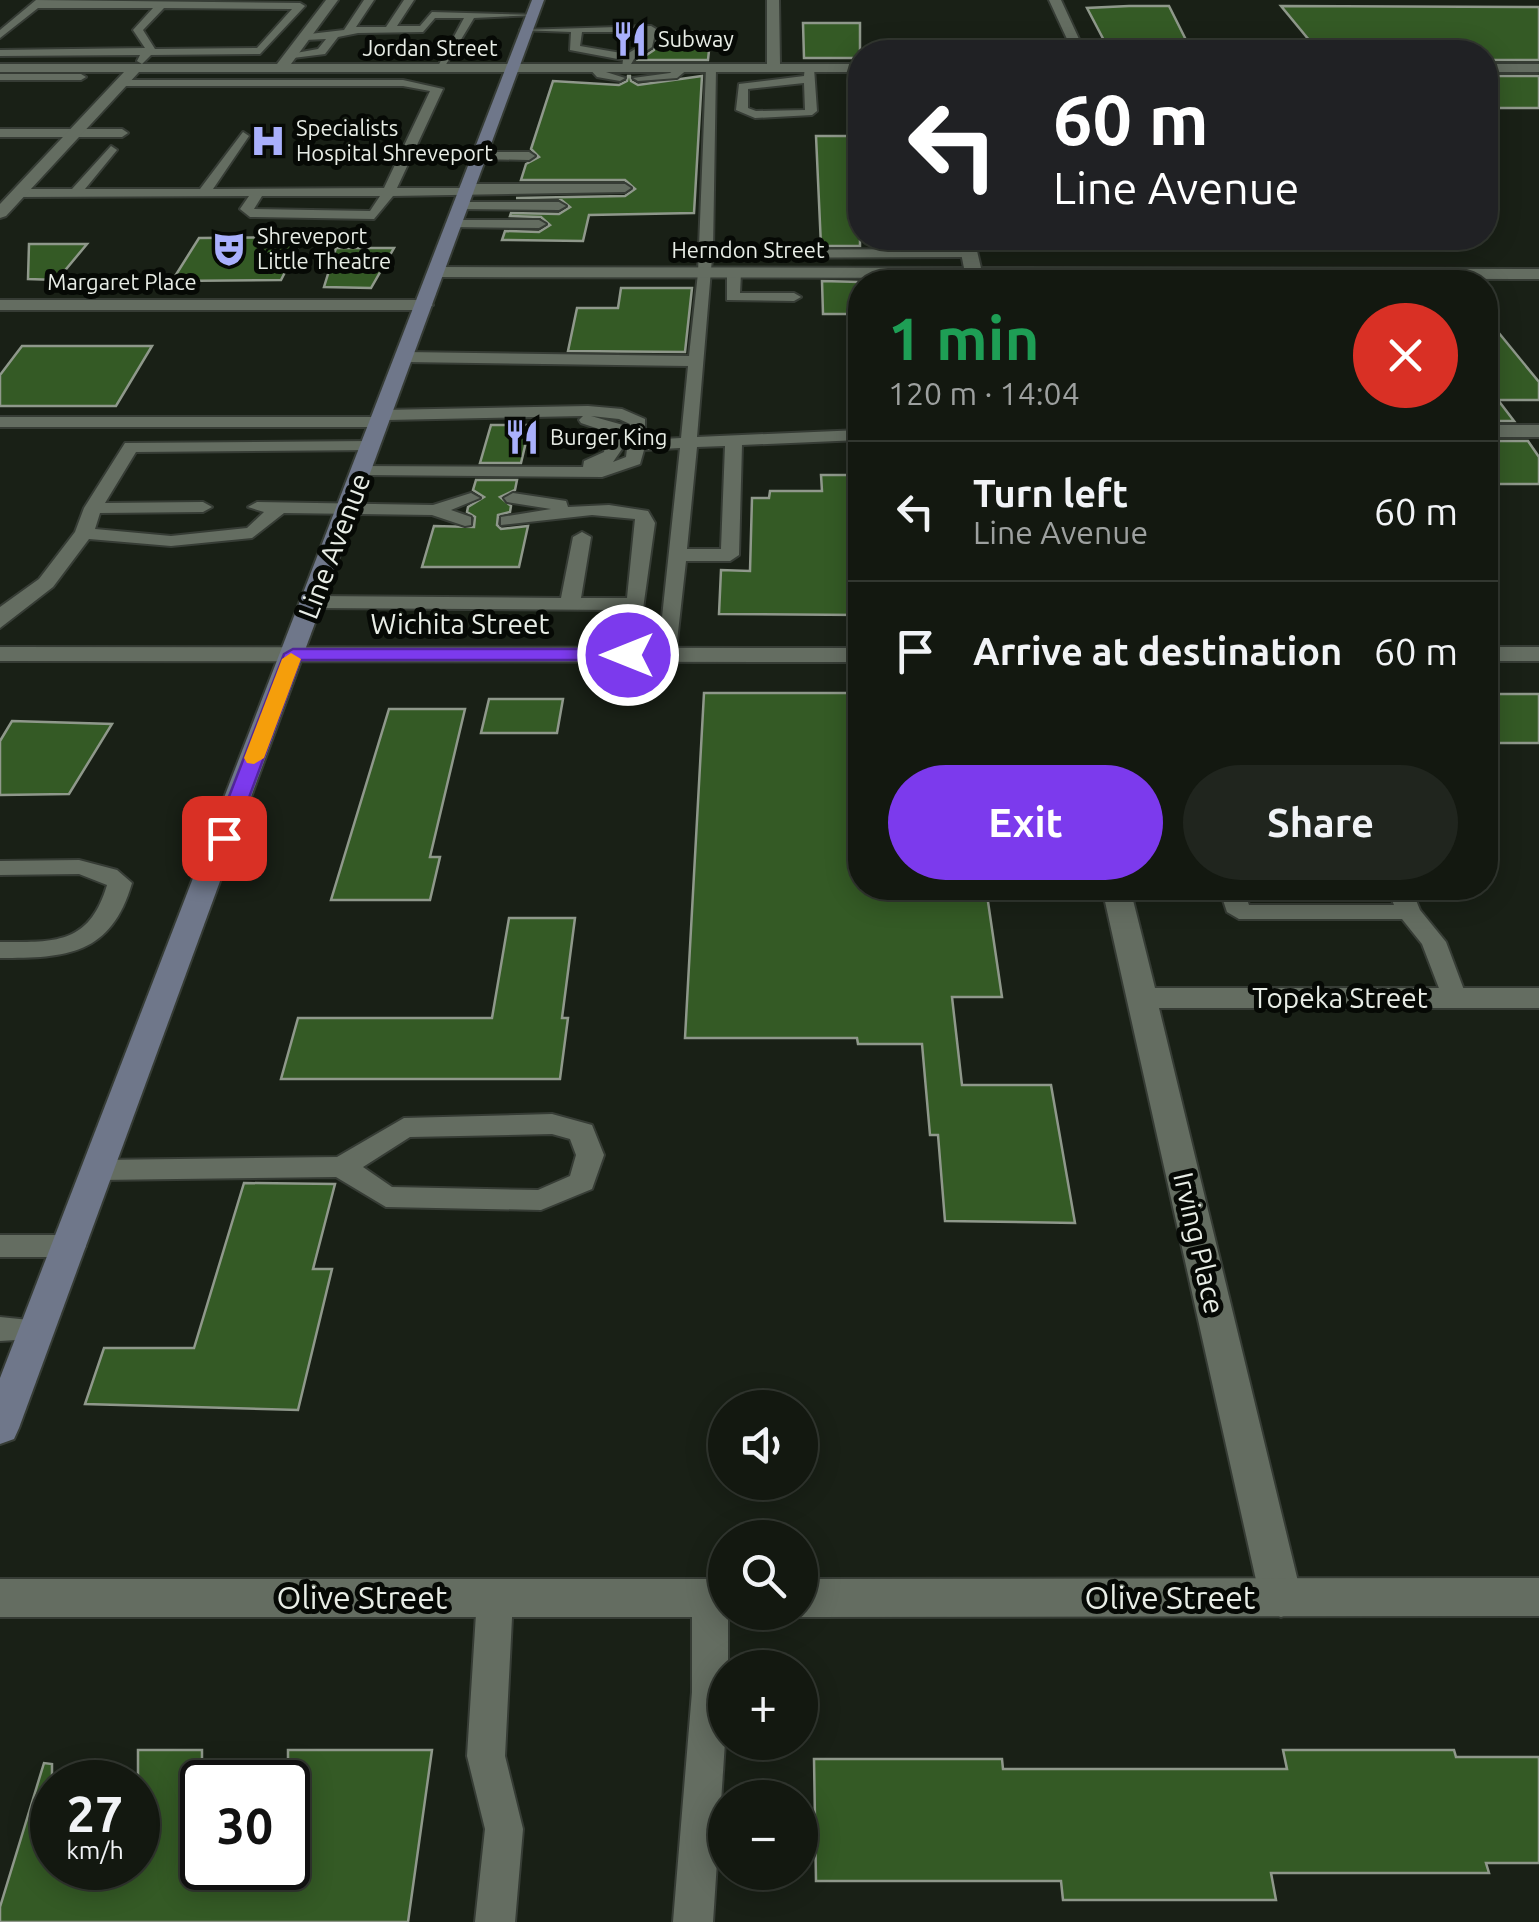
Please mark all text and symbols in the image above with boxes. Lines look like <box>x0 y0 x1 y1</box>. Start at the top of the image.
restaurant icon: Subway <box>611 20 649 58</box>
place label: Subway <box>658 26 734 51</box>
street label: Jordan Street <box>362 35 498 60</box>
icon: left <box>888 80 1018 210</box>
text: 60 m <box>1053 80 1209 158</box>
place label: Specialists Hospital Shreveport <box>296 115 493 165</box>
hospital icon: Specialists Hospital Shreveport <box>249 122 287 160</box>
text: Line Avenue <box>1053 162 1299 213</box>
place label: Shreveport Little Theatre <box>257 223 391 273</box>
theatre icon: Shreveport Little Theatre <box>210 230 248 268</box>
street label: Herndon Street <box>671 237 825 262</box>
street label: Margaret Place <box>47 269 197 294</box>
button: close <box>1353 303 1458 408</box>
text: 1 min <box>888 304 1040 371</box>
text: 120 m · 14:04 <box>888 375 1080 411</box>
restaurant icon: Burger King <box>503 418 541 456</box>
place label: Burger King <box>550 424 667 449</box>
street label: Line Avenue <box>292 469 375 623</box>
text: Turn left <box>973 472 1128 514</box>
icon: left <box>888 484 943 539</box>
text: 60 m <box>1374 490 1458 532</box>
text: Line Avenue <box>973 514 1148 550</box>
position arrow <box>576 603 680 707</box>
street label: Wichita Street <box>370 608 550 639</box>
icon: arrive <box>888 624 943 679</box>
text: Arrive at destination <box>973 630 1342 672</box>
text: 60 m <box>1374 630 1458 672</box>
button: Exit <box>888 765 1163 880</box>
button: Share <box>1183 765 1458 880</box>
pin <box>182 796 267 881</box>
icon: arrive <box>197 811 252 866</box>
street label: Topeka Street <box>1252 982 1428 1013</box>
street label: Irving Place <box>1168 1169 1231 1317</box>
map controls <box>708 1390 818 1890</box>
button: sound <box>708 1390 818 1500</box>
button: search <box>708 1520 818 1630</box>
street label: Olive Street <box>277 1579 448 1615</box>
street label: Olive Street <box>1085 1579 1256 1615</box>
button: + <box>708 1650 818 1760</box>
speed limit sign: 30 <box>180 1760 310 1890</box>
button: − <box>708 1780 818 1890</box>
text: 27 <box>67 1785 123 1841</box>
text: km/h <box>66 1836 124 1864</box>

